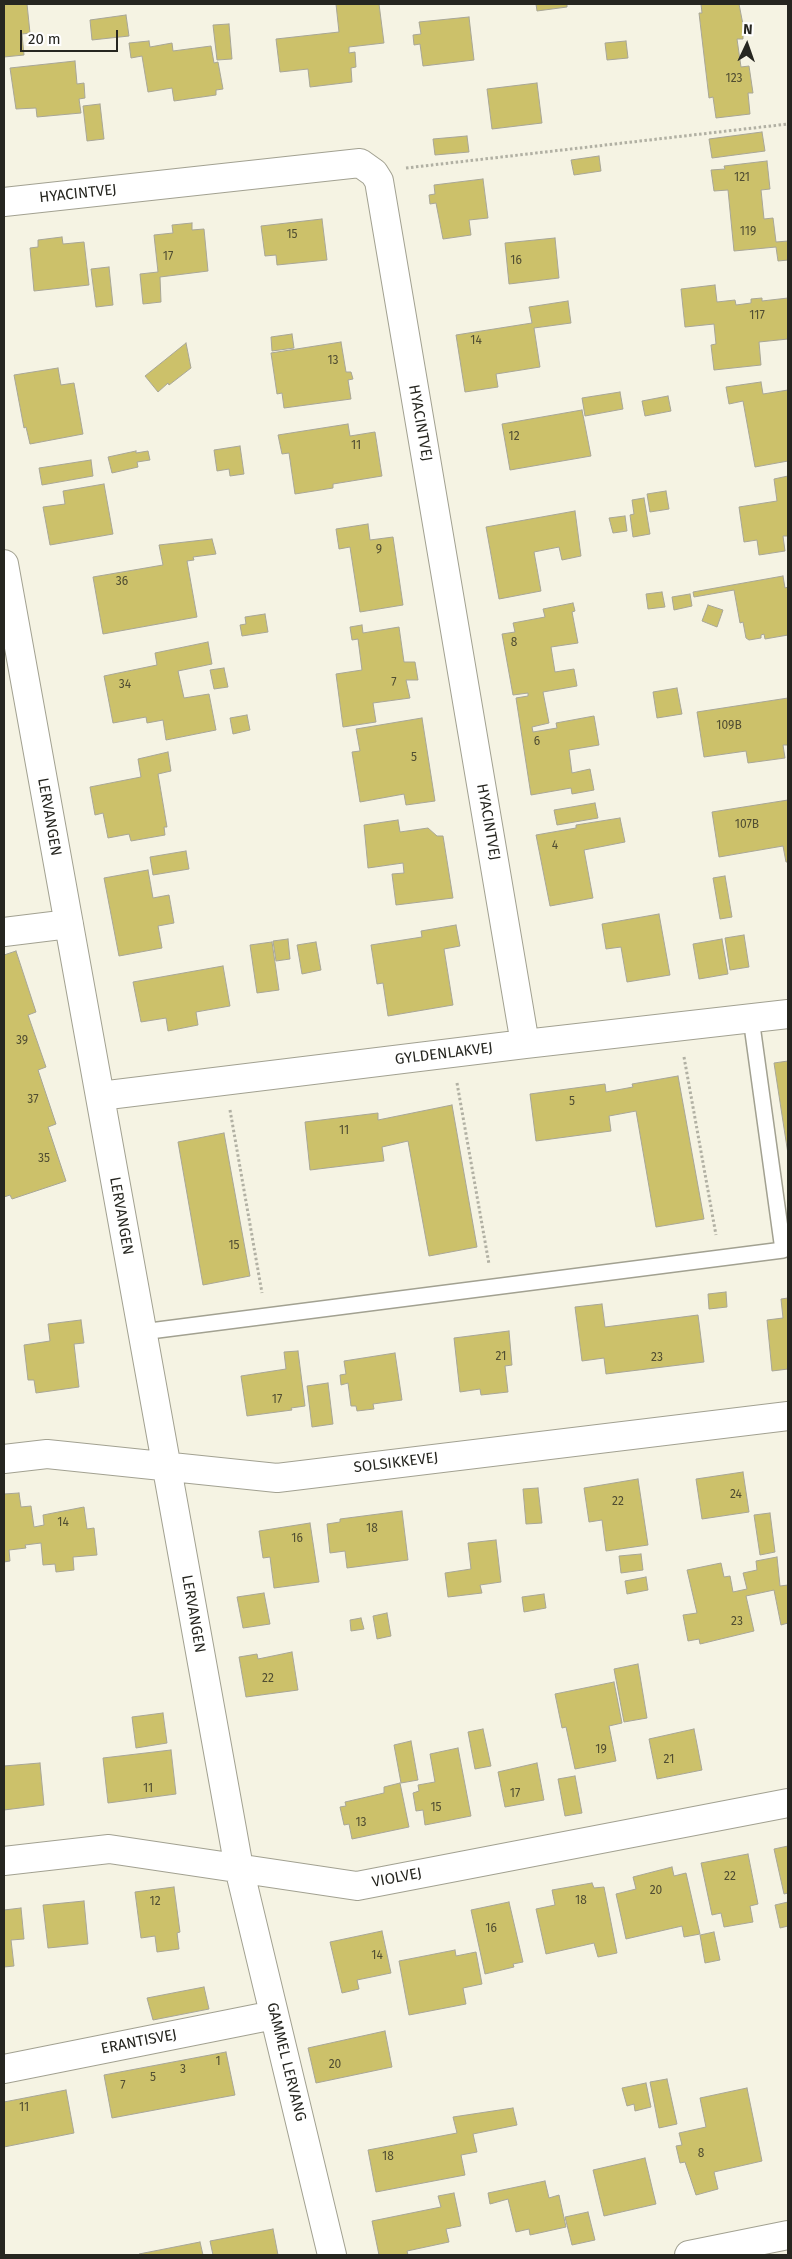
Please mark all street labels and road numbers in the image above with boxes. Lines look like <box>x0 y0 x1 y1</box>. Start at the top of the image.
street label: HYACINTVEJ <box>38 181 118 207</box>
street label: HYACINTVEJ <box>404 383 436 463</box>
street label: LERVANGEN <box>33 776 65 858</box>
street label: HYACINTVEJ <box>472 782 504 862</box>
street label: GYLDENLAKVEJ <box>394 1039 494 1069</box>
street label: LERVANGEN <box>105 1175 137 1257</box>
street label: SOLSIKKEVEJ <box>353 1449 439 1477</box>
street label: LERVANGEN <box>177 1573 209 1655</box>
street label: VIOLVEJ <box>371 1864 423 1892</box>
street label: GAMMEL LERVANG <box>263 2001 309 2123</box>
street label: ERANTISVEJ <box>100 2026 178 2058</box>

